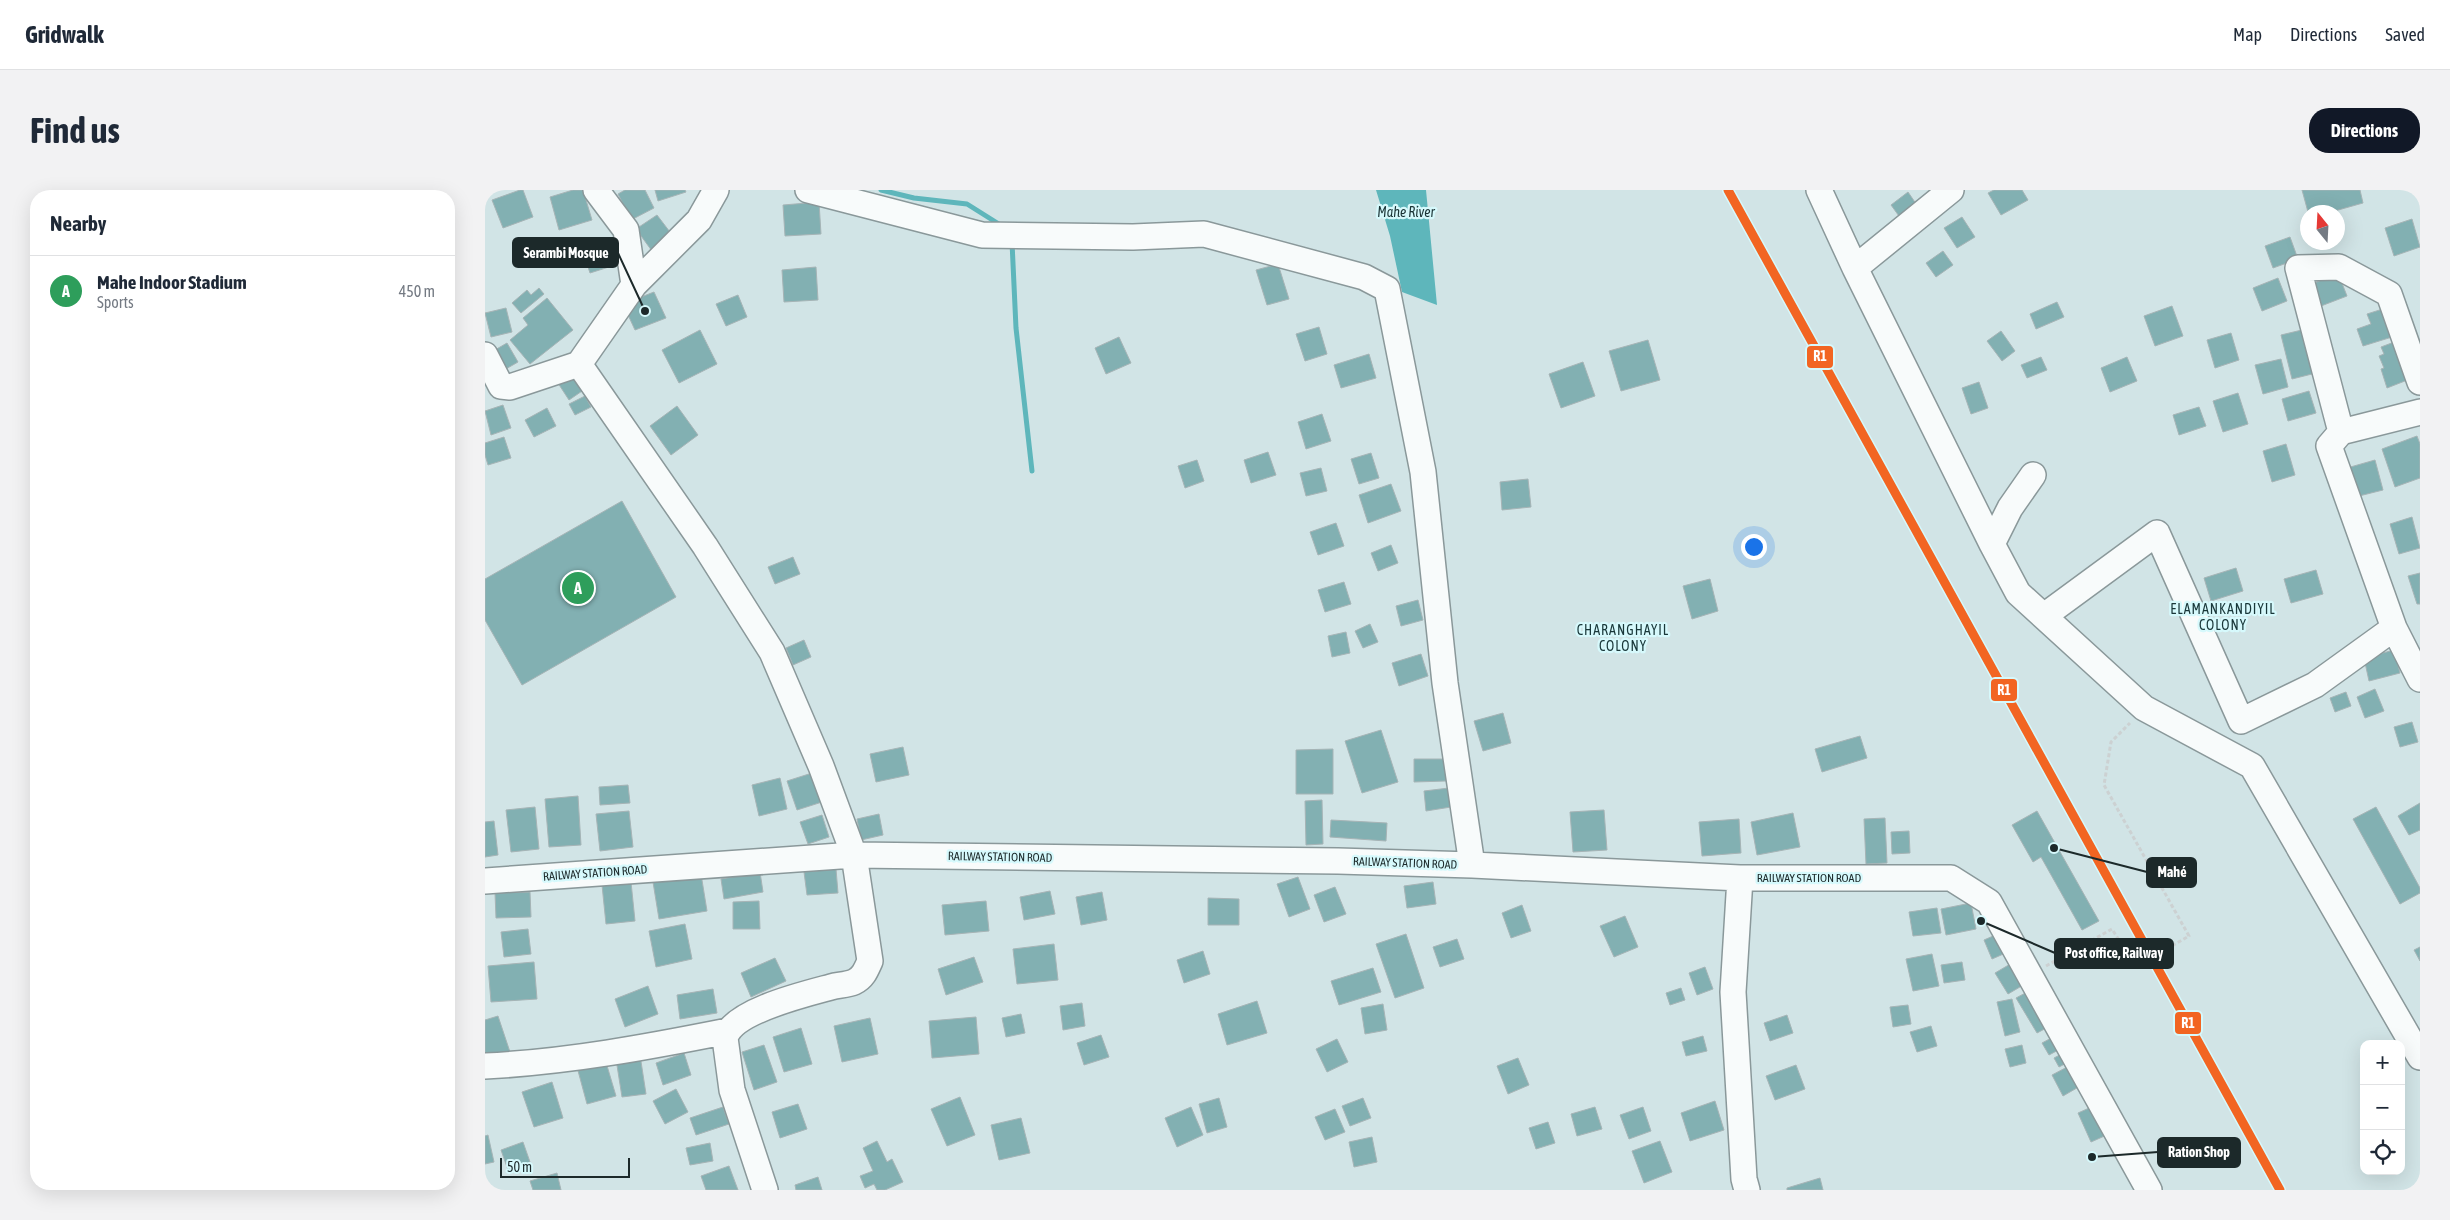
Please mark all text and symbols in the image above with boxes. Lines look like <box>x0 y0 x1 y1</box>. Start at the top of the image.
text: Gridwalk <box>25 21 104 48</box>
text: Map <box>2233 24 2262 45</box>
text: Directions <box>2290 24 2357 45</box>
text: Saved <box>2385 24 2425 45</box>
button: Directions <box>2309 108 2420 153</box>
text: Find us <box>30 110 120 150</box>
water label: Mahe River <box>1377 204 1436 220</box>
north arrow <box>2300 205 2345 250</box>
text: Nearby <box>50 211 106 235</box>
callout: Serambi Mosque <box>513 238 618 267</box>
text: Serambi Mosque <box>523 245 609 261</box>
text: Mahe Indoor Stadium <box>97 271 247 293</box>
text: A <box>62 282 70 300</box>
text: 450 m <box>399 282 435 300</box>
text: Sports <box>97 293 134 311</box>
line badge: R1 <box>1806 345 1834 369</box>
text: R1 <box>1813 348 1827 364</box>
your location <box>1741 534 1767 560</box>
pin: A <box>562 569 594 607</box>
district label: ELAMANKANDIYIL COLONY <box>2170 601 2276 633</box>
district label: CHARANGHAYIL COLONY <box>1577 622 1669 654</box>
line badge: R1 <box>1990 678 2018 702</box>
text: R1 <box>1997 682 2011 698</box>
street label: RAILWAY STATION ROAD <box>948 849 1053 865</box>
street label: RAILWAY STATION ROAD <box>1353 854 1458 872</box>
callout: Mahé <box>2147 858 2196 887</box>
street label: RAILWAY STATION ROAD <box>542 862 648 884</box>
text: Mahé <box>2157 864 2187 880</box>
street label: RAILWAY STATION ROAD <box>1757 871 1861 885</box>
callout: Post office, Railway <box>2055 939 2173 968</box>
text: Post office, Railway <box>2065 945 2163 961</box>
line badge: R1 <box>2174 1011 2202 1035</box>
text: R1 <box>2181 1015 2195 1031</box>
map controls <box>2360 1040 2405 1175</box>
button: + <box>2360 1040 2405 1085</box>
button: − <box>2360 1085 2405 1130</box>
button: locate <box>2360 1130 2405 1175</box>
callout: Ration Shop <box>2158 1138 2240 1167</box>
text: Ration Shop <box>2168 1144 2230 1160</box>
scale bar <box>500 1155 630 1178</box>
text: 50 m <box>507 1159 532 1175</box>

